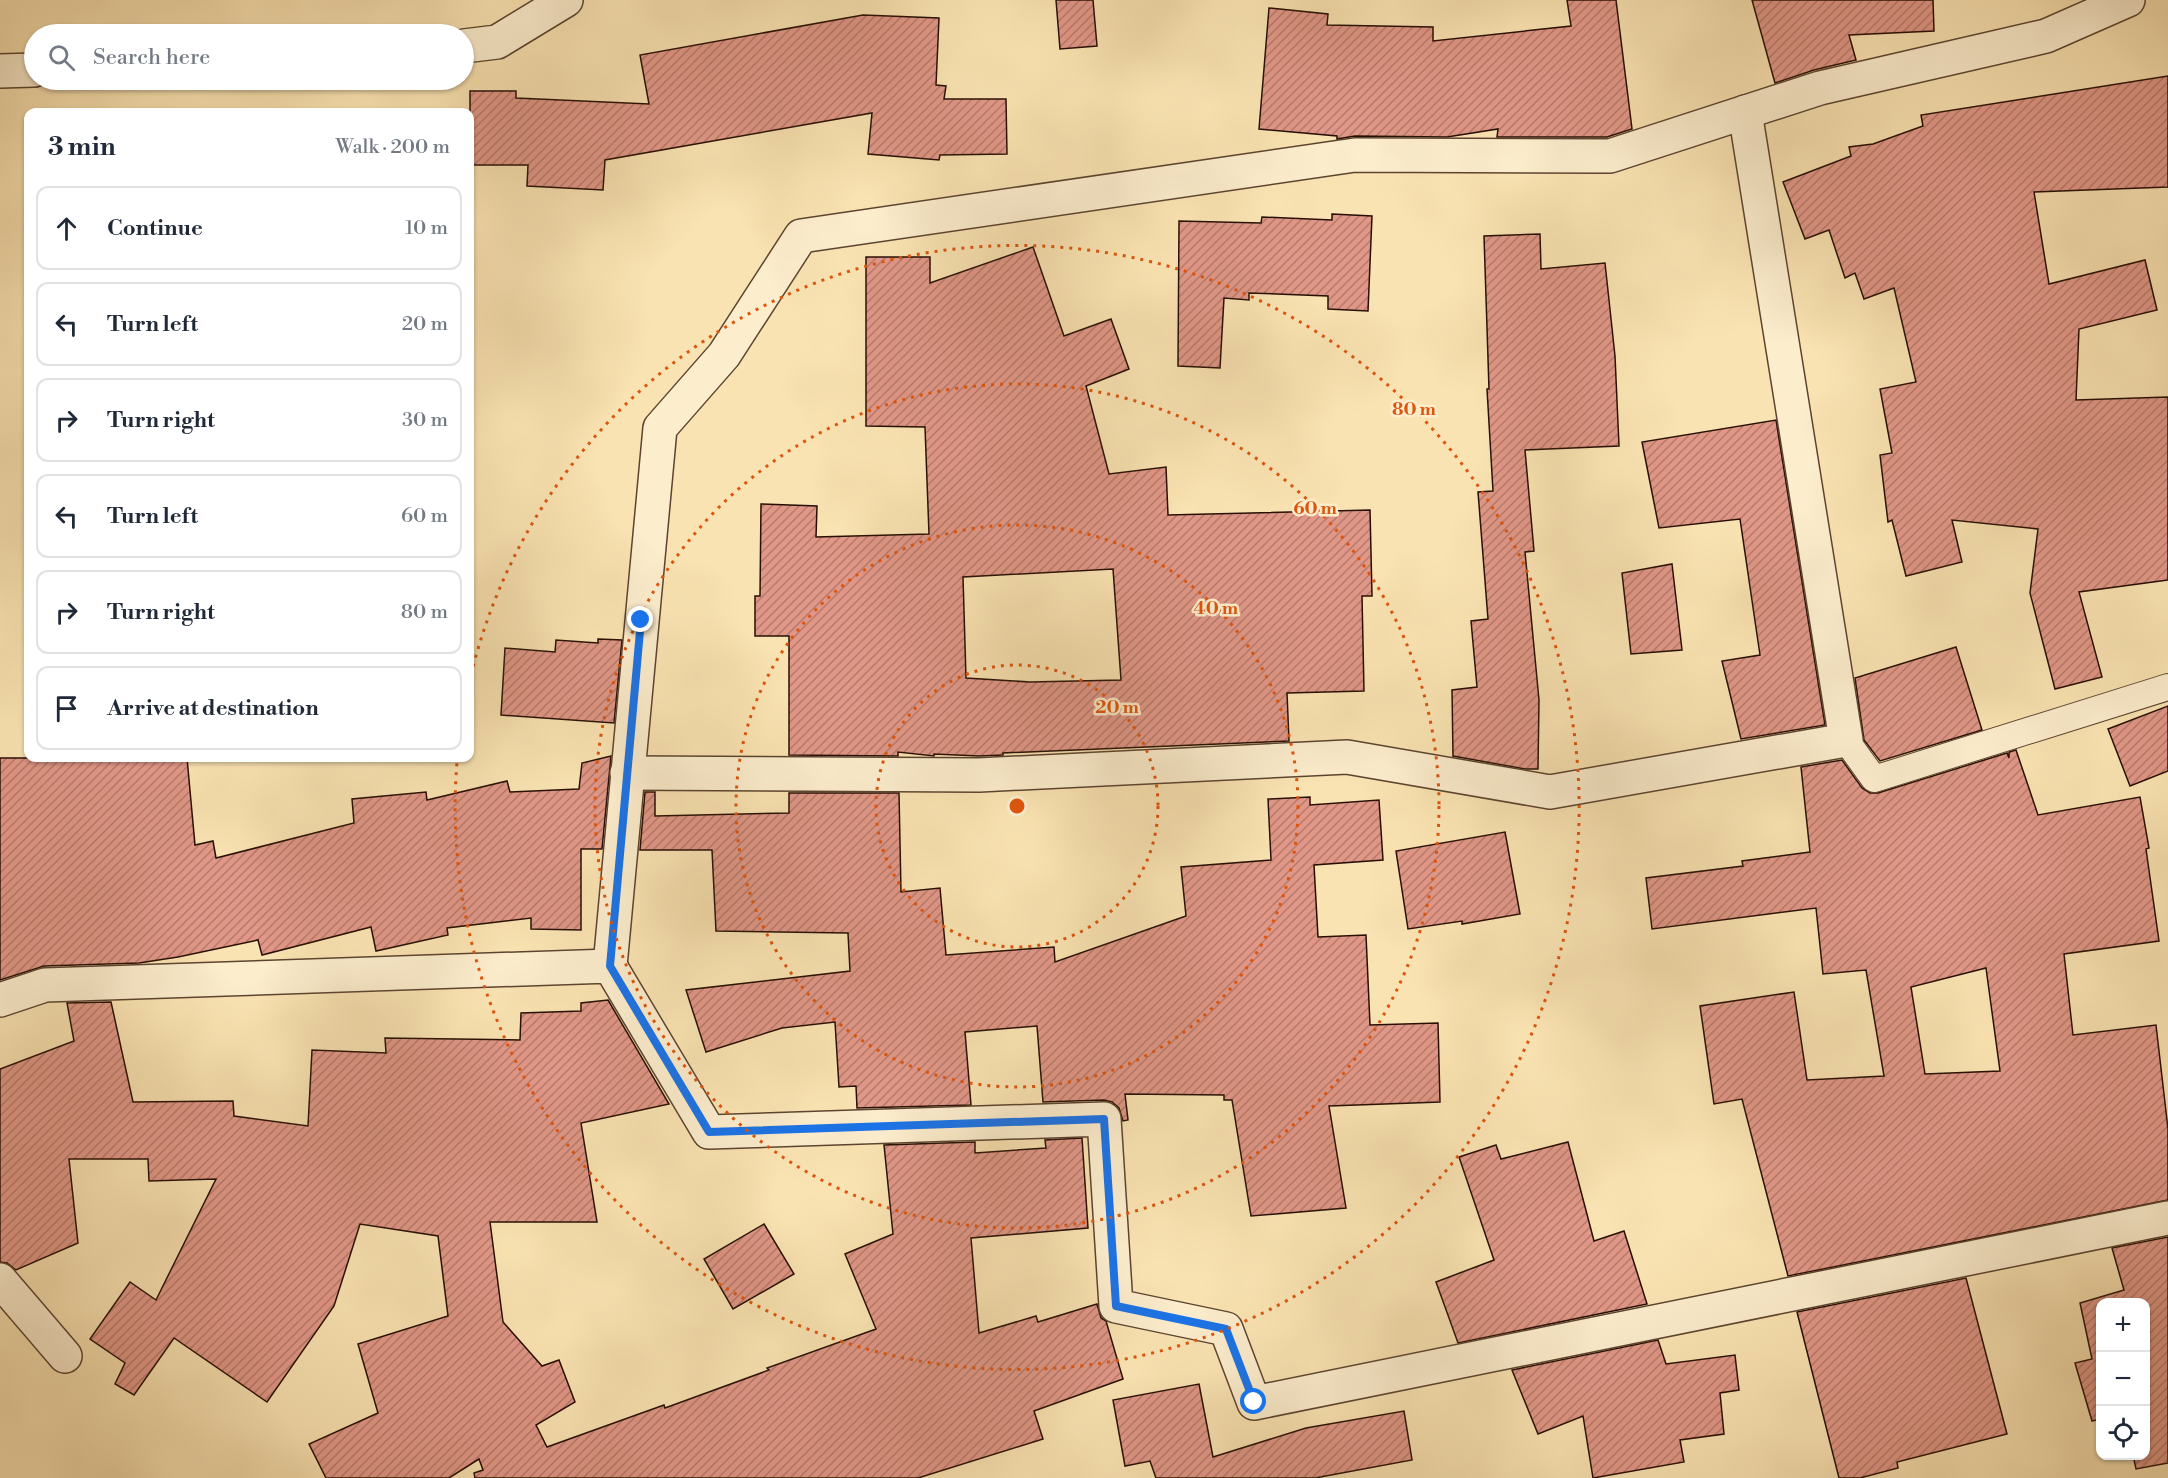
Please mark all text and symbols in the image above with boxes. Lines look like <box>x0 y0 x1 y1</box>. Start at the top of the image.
search box <box>24 24 474 90</box>
icon: search <box>45 41 78 74</box>
text: Search here <box>93 44 210 71</box>
text: 3 min <box>48 131 116 163</box>
text: Walk · 200 m <box>336 135 450 160</box>
icon: ahead <box>50 212 83 245</box>
text: Continue <box>107 215 203 242</box>
text: 10 m <box>405 216 448 241</box>
icon: left <box>50 308 83 341</box>
text: Turn left <box>107 311 198 338</box>
text: 20 m <box>402 312 448 337</box>
text: 80 m <box>1392 398 1437 421</box>
icon: right <box>50 404 83 437</box>
text: Turn right <box>107 407 215 434</box>
text: 30 m <box>402 408 448 433</box>
text: 60 m <box>1293 497 1337 520</box>
icon: left <box>50 500 83 533</box>
text: Turn left <box>107 503 198 530</box>
text: 60 m <box>401 504 448 529</box>
icon: right <box>50 596 83 629</box>
text: 40 m <box>1194 597 1239 620</box>
text: Turn right <box>107 599 215 626</box>
text: 80 m <box>401 600 448 625</box>
route end <box>627 606 653 632</box>
icon: arrive <box>50 692 83 725</box>
text: Arrive at destination <box>107 695 319 722</box>
text: 20 m <box>1095 696 1139 719</box>
centre of rings <box>1007 796 1027 816</box>
map controls <box>2096 1298 2150 1460</box>
button: + <box>2096 1298 2150 1352</box>
button: − <box>2096 1352 2150 1406</box>
route start <box>1240 1388 1266 1414</box>
button: locate <box>2096 1406 2150 1460</box>

